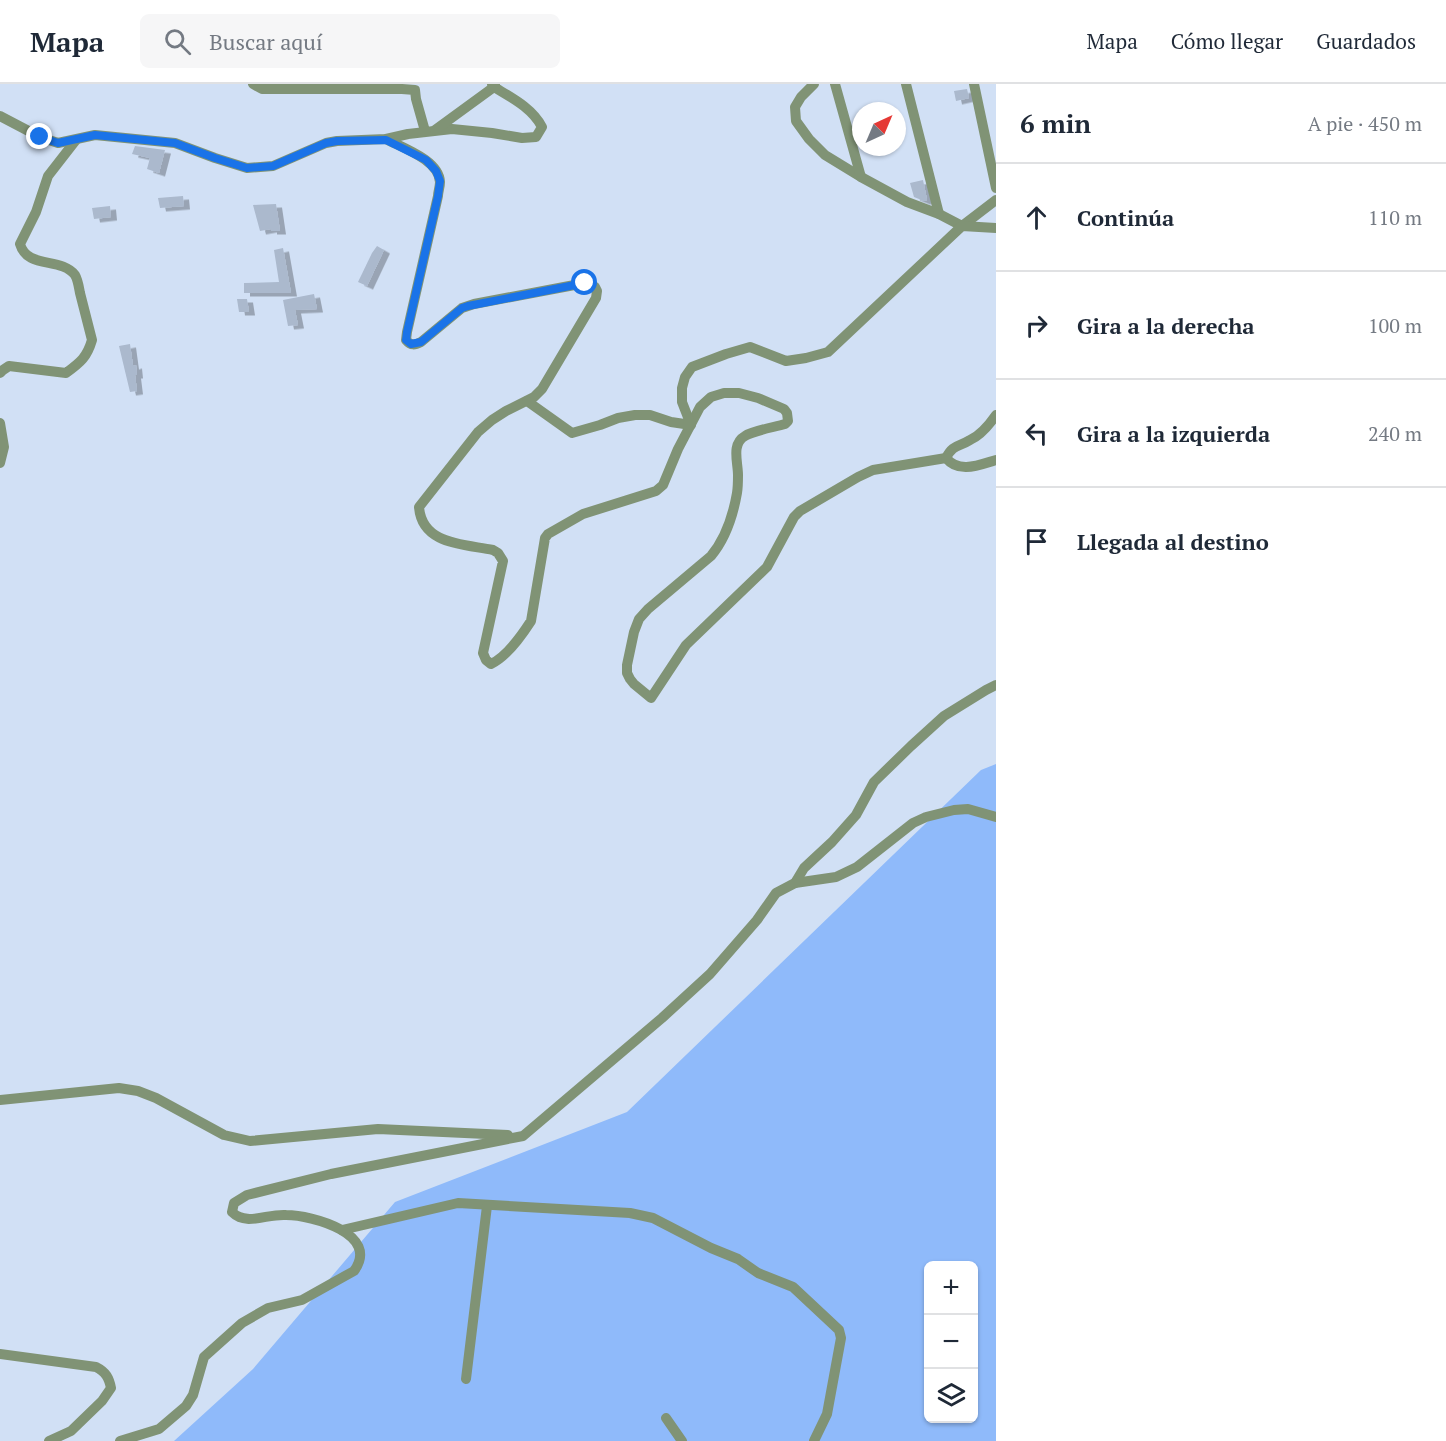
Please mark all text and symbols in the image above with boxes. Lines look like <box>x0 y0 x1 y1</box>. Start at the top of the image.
search box <box>140 14 560 68</box>
text: Mapa <box>30 23 104 60</box>
icon: search <box>161 25 194 58</box>
text: Buscar aquí <box>209 27 323 56</box>
text: Mapa <box>1086 27 1138 55</box>
text: Cómo llegar <box>1171 27 1283 55</box>
text: Guardados <box>1316 27 1416 55</box>
north arrow <box>852 102 906 156</box>
text: 6 min <box>1020 106 1091 140</box>
text: A pie · 450 m <box>1308 110 1422 137</box>
route end <box>26 123 52 149</box>
icon: ahead <box>1020 201 1053 234</box>
text: Continúa <box>1077 203 1174 232</box>
text: 110 m <box>1368 204 1422 231</box>
route start <box>571 269 597 295</box>
icon: right <box>1020 309 1053 342</box>
text: Gira a la derecha <box>1077 311 1255 340</box>
text: 100 m <box>1368 312 1422 339</box>
icon: left <box>1020 417 1053 450</box>
text: Gira a la izquierda <box>1077 419 1270 448</box>
text: 240 m <box>1368 420 1422 447</box>
icon: arrive <box>1020 525 1053 558</box>
text: Llegada al destino <box>1077 527 1269 556</box>
map controls <box>924 1261 978 1423</box>
button: + <box>924 1261 978 1315</box>
button: − <box>924 1315 978 1369</box>
button: layers <box>924 1369 978 1423</box>

